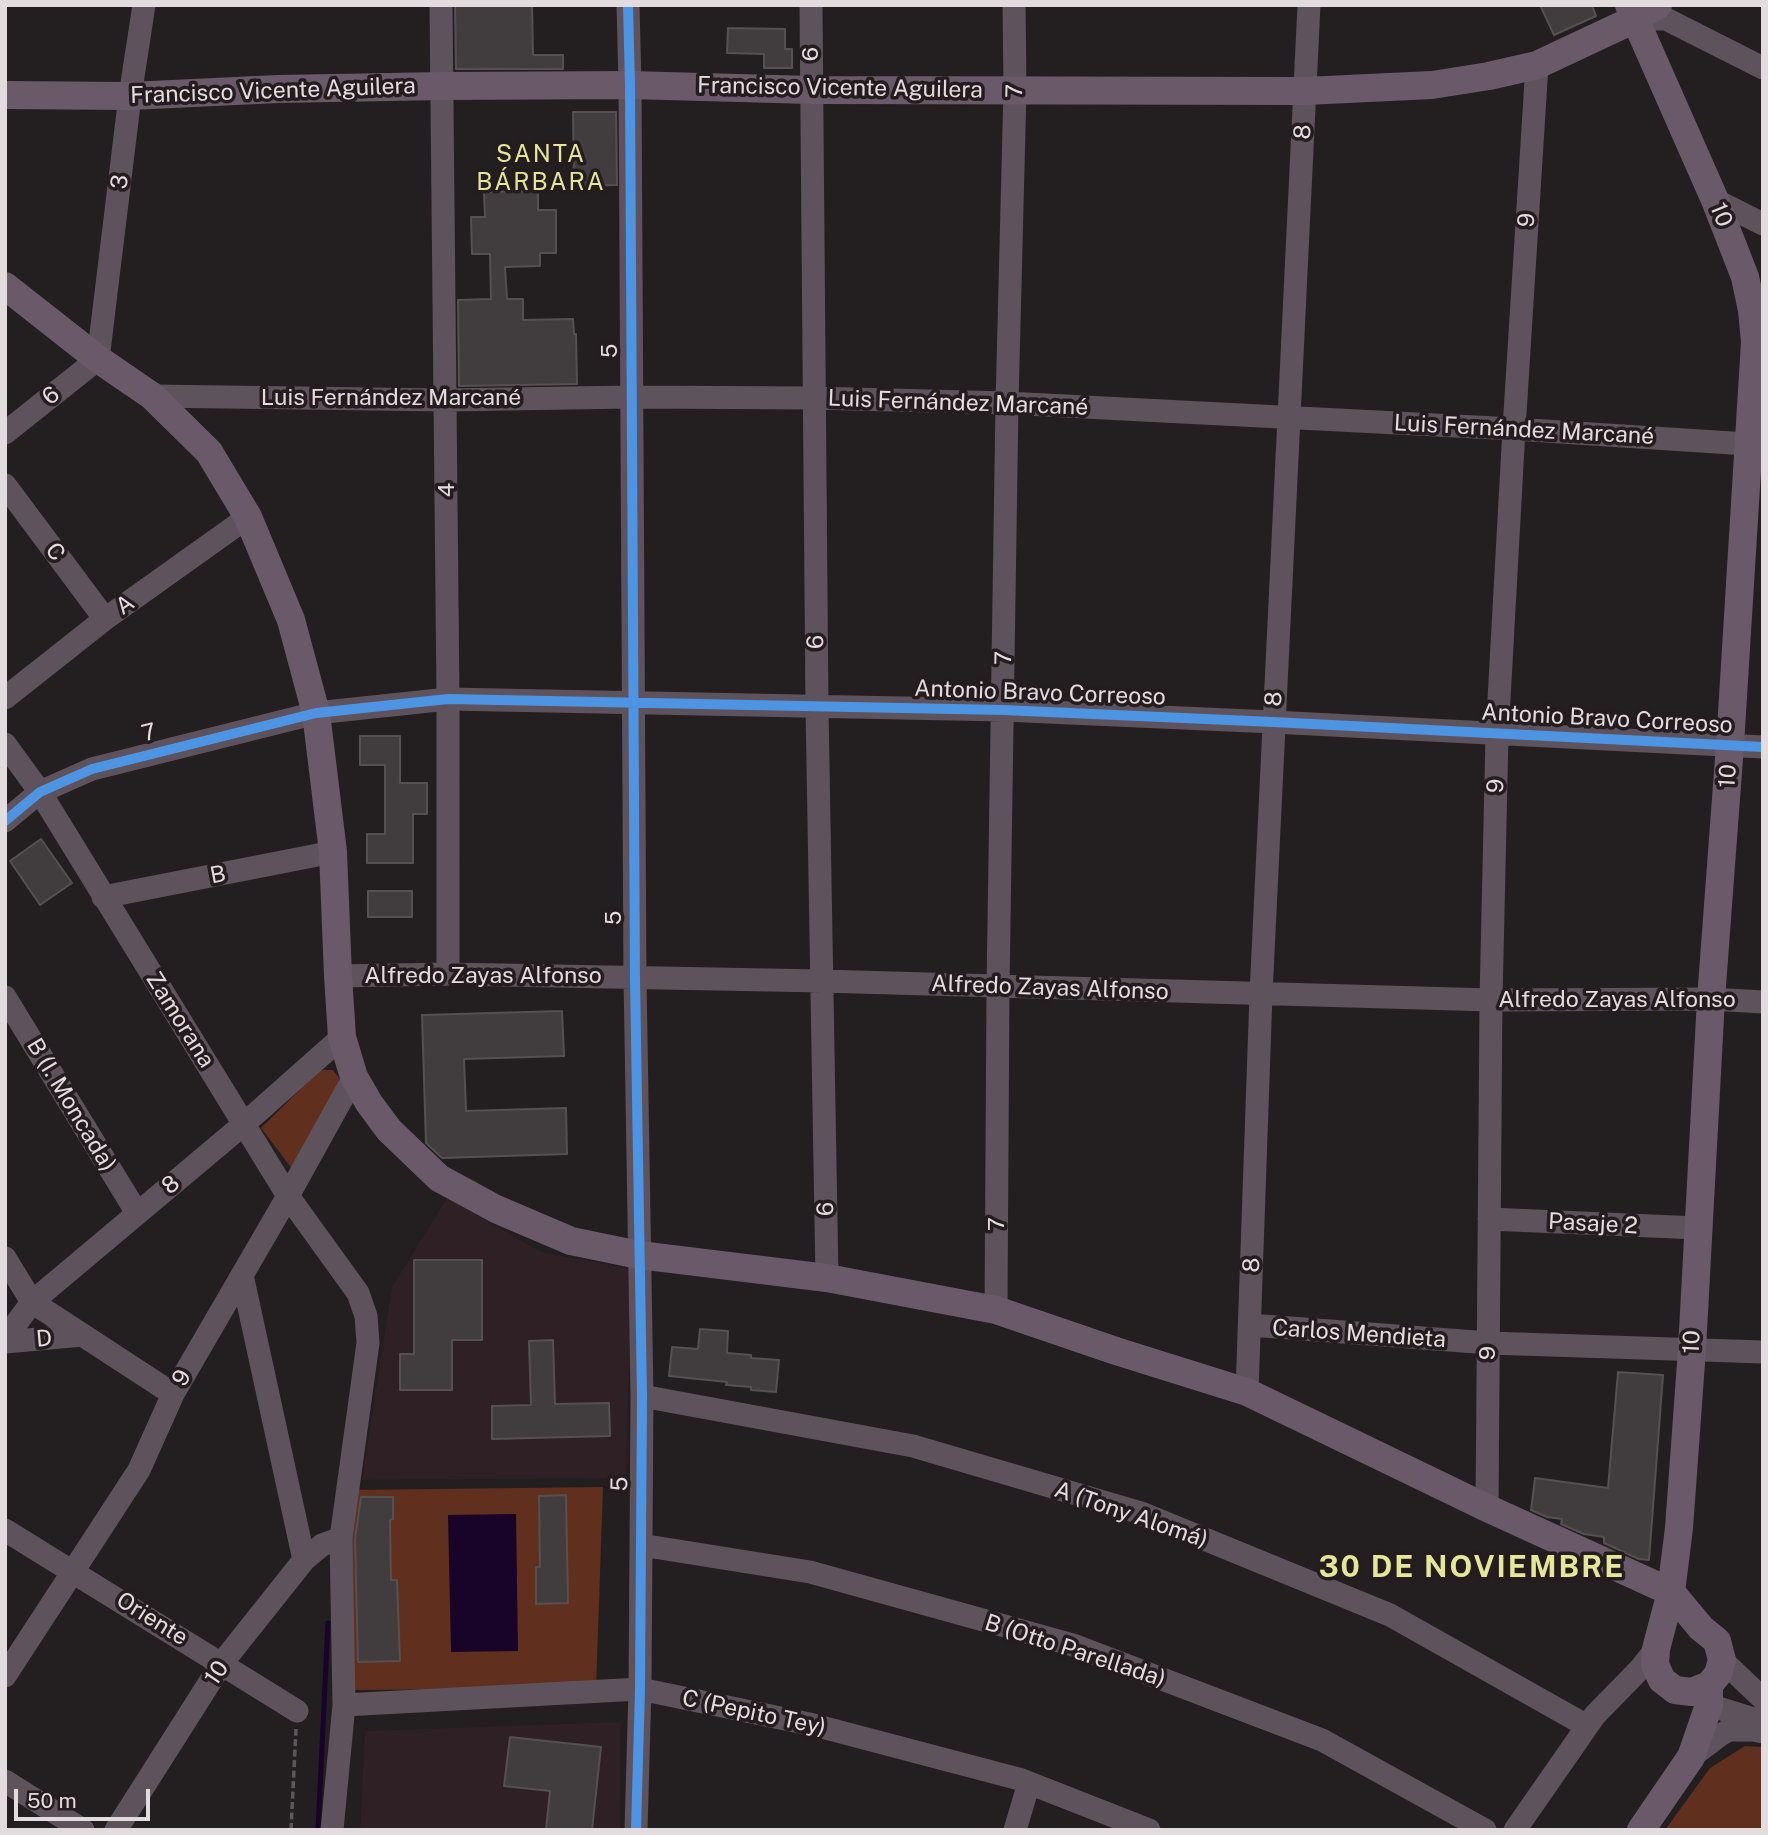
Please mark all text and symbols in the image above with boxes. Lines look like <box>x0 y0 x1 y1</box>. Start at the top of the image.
street label: 6 <box>797 47 825 61</box>
street label: Francisco Vicente Aguilera <box>130 72 416 110</box>
street label: Francisco Vicente Aguilera <box>697 72 983 104</box>
street label: 7 <box>1001 84 1029 98</box>
street label: 8 <box>1289 124 1317 140</box>
district label: SANTA BÁRBARA <box>477 141 605 197</box>
street label: 3 <box>105 173 135 191</box>
street label: 10 <box>1704 199 1738 231</box>
street label: 9 <box>1513 212 1541 228</box>
street label: 5 <box>596 344 624 358</box>
street label: 6 <box>37 381 65 411</box>
street label: Luis Fernández Marcané <box>261 384 521 412</box>
street label: Luis Fernández Marcané <box>827 385 1089 421</box>
street label: Luis Fernández Marcané <box>1393 409 1655 451</box>
street label: 4 <box>433 483 461 497</box>
street label: C <box>39 537 71 567</box>
street label: A <box>110 589 140 621</box>
street label: 6 <box>802 635 830 649</box>
street label: 7 <box>990 651 1018 665</box>
street label: Antonio Bravo Correoso <box>914 675 1166 711</box>
street label: 8 <box>1260 691 1288 707</box>
street label: Antonio Bravo Correoso <box>1481 699 1733 739</box>
street label: 7 <box>139 718 159 748</box>
street label: 10 <box>1713 763 1743 789</box>
street label: 9 <box>1482 779 1510 793</box>
street label: B <box>208 860 228 890</box>
street label: 5 <box>600 911 628 925</box>
street label: Alfredo Zayas Alfonso <box>364 962 602 990</box>
street label: Zamorana <box>140 967 220 1073</box>
street label: Alfredo Zayas Alfonso <box>931 970 1169 1006</box>
street label: Alfredo Zayas Alfonso <box>1498 986 1736 1014</box>
street label: B (I. Moncada) <box>20 1033 122 1177</box>
street label: 8 <box>156 1170 186 1200</box>
street label: 6 <box>812 1202 840 1216</box>
street label: Pasaje 2 <box>1547 1208 1639 1240</box>
street label: 7 <box>983 1217 1011 1231</box>
street label: 8 <box>1238 1257 1266 1273</box>
street label: Carlos Mendieta <box>1271 1314 1447 1354</box>
street label: D <box>35 1325 53 1353</box>
street label: 10 <box>1678 1330 1706 1354</box>
street label: 9 <box>1474 1346 1502 1360</box>
street label: 9 <box>166 1365 198 1391</box>
street label: 5 <box>606 1476 634 1492</box>
street label: A (Tony Alomá) <box>1051 1476 1211 1554</box>
district label: 30 DE NOVIEMBRE <box>1321 1550 1623 1586</box>
street label: Oriente <box>111 1586 193 1652</box>
street label: B (Otto Parellada) <box>981 1609 1169 1693</box>
street label: 10 <box>199 1656 235 1690</box>
street label: C (Pepito Tey) <box>680 1684 828 1742</box>
scale bar <box>18 1776 154 1820</box>
text: 50 m <box>27 1788 77 1813</box>

